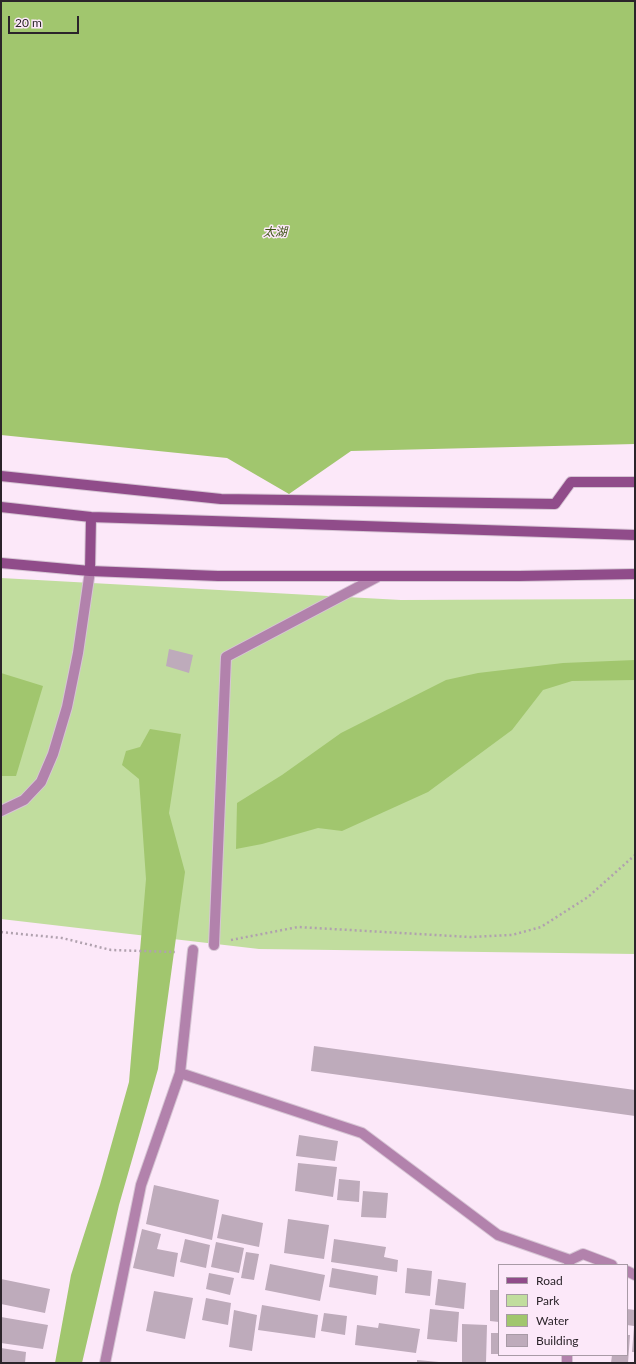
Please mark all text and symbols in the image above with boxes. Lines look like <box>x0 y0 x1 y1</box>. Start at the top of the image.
scale bar <box>10 8 81 34</box>
text: 20 m <box>15 15 42 30</box>
water label: 太湖 <box>263 225 287 239</box>
legend <box>498 1264 628 1356</box>
text: Road <box>536 1273 563 1288</box>
text: Park <box>536 1293 559 1308</box>
text: Water <box>536 1313 569 1328</box>
text: Building <box>536 1333 579 1348</box>

